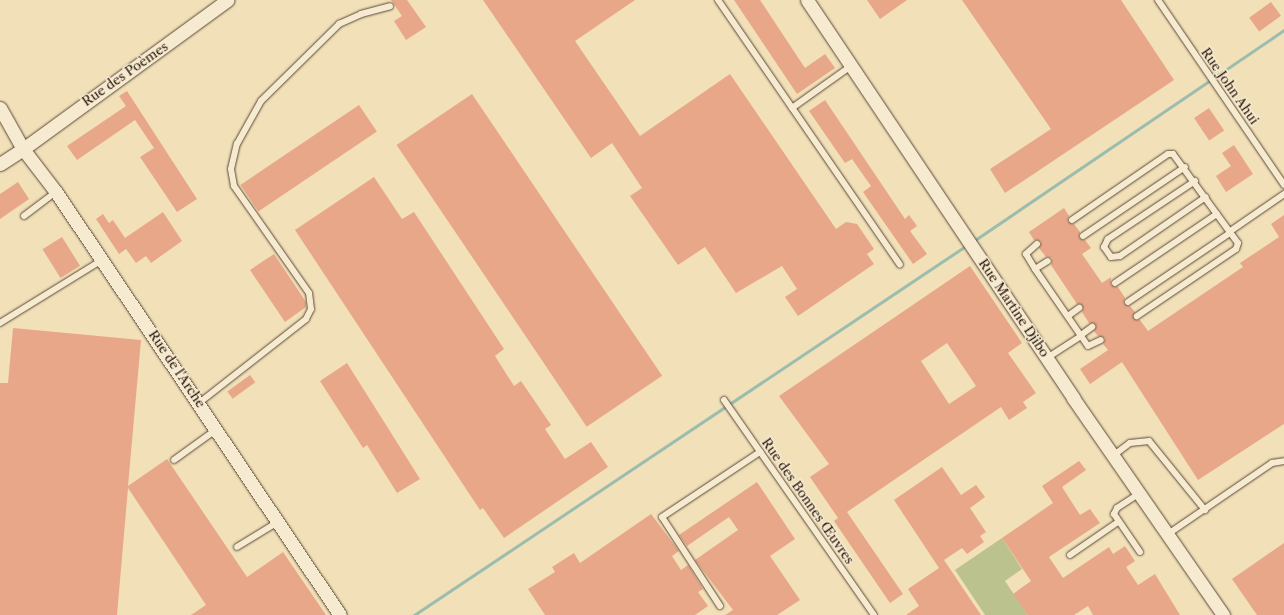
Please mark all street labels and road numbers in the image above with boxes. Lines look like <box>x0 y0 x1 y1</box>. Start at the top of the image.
street label: Rue des Poèmes <box>79 39 171 109</box>
street label: Rue John Ahui <box>1198 45 1262 127</box>
street label: Rue Martine Djibo <box>975 256 1053 360</box>
street label: Rue de l'Arche <box>145 327 209 411</box>
street label: Rue des Bonnes Œuvres <box>759 435 857 567</box>

